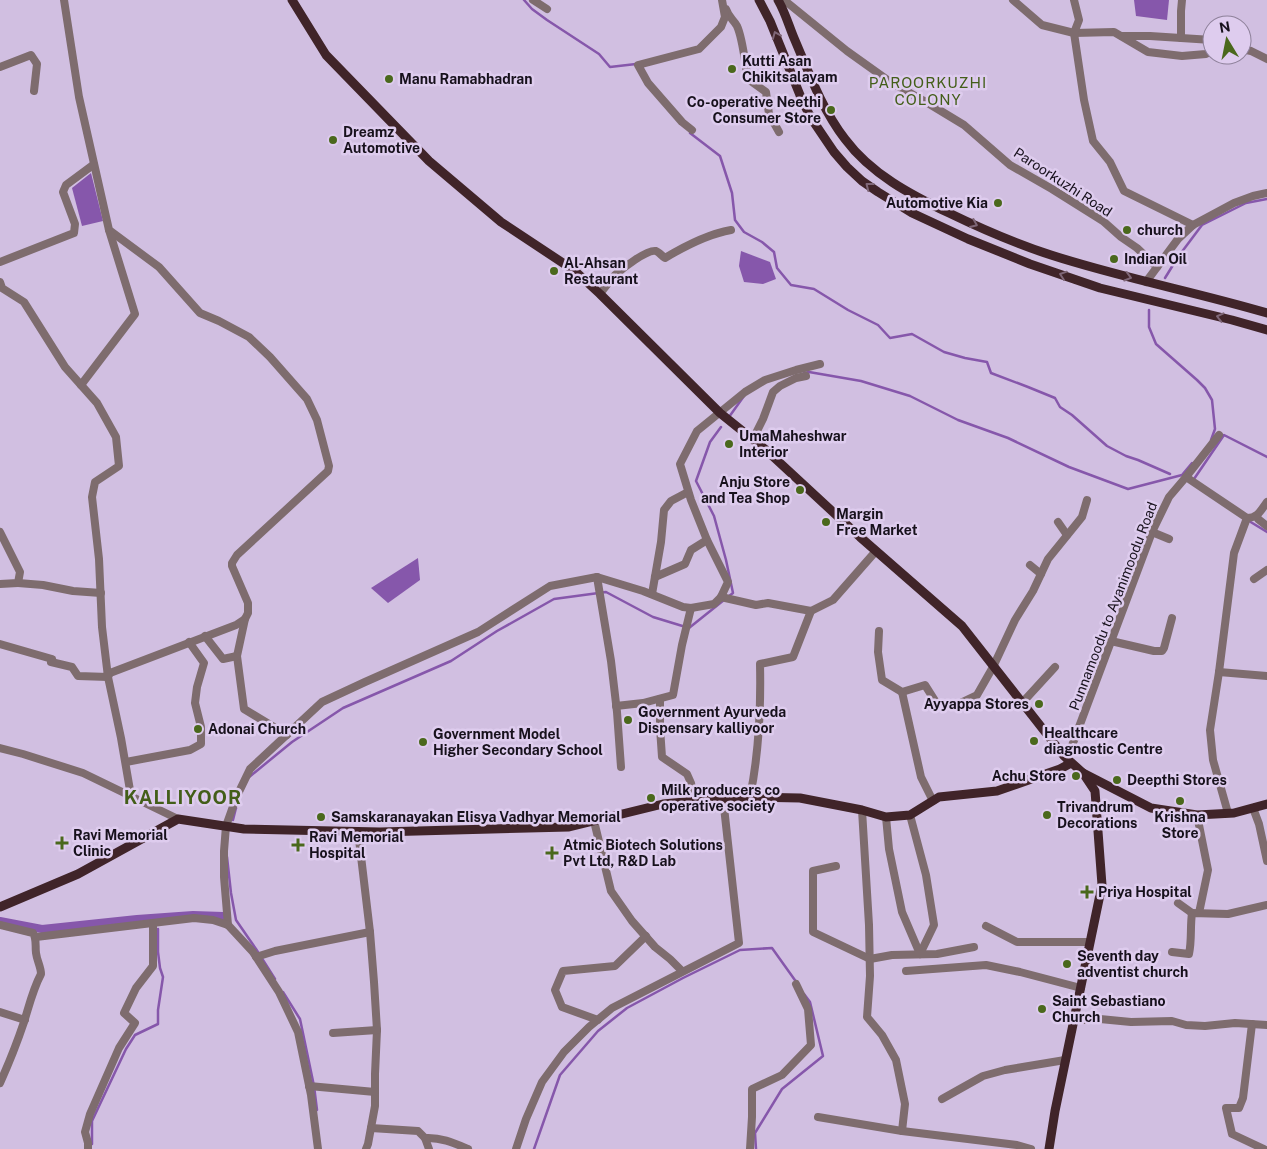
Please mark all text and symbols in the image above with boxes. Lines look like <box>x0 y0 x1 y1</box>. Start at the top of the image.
north arrow <box>1202 15 1252 65</box>
text: N <box>1218 18 1232 36</box>
one-way arrow <box>771 31 781 39</box>
place label: Kutti Asan Chikitsalayam <box>742 53 837 85</box>
marker: Kutti Asan Chikitsalayam <box>726 63 738 75</box>
place label: Manu Ramabhadran <box>399 71 533 87</box>
marker: Manu Ramabhadran <box>383 73 395 85</box>
district label: PAROORKUZHI COLONY <box>869 74 987 108</box>
place label: Co-operative Neethi Consumer Store <box>687 94 821 126</box>
marker: Co-operative Neethi Consumer Store <box>825 104 837 116</box>
place label: Dreamz Automotive <box>343 124 420 156</box>
marker: Dreamz Automotive <box>327 134 339 146</box>
street label: Paroorkuzhi Road <box>1011 144 1115 220</box>
one-way arrow <box>865 182 874 191</box>
place label: Automotive Kia <box>886 195 988 211</box>
marker: Automotive Kia <box>992 197 1004 209</box>
one-way arrow <box>969 218 978 228</box>
place label: church <box>1137 222 1183 238</box>
marker: church <box>1121 224 1133 236</box>
place label: Indian Oil <box>1124 251 1188 267</box>
marker: Indian Oil <box>1108 253 1120 265</box>
place label: Al-Ahsan Restaurant <box>564 255 639 287</box>
marker: Al-Ahsan Restaurant <box>548 265 560 277</box>
one-way arrow <box>1059 271 1068 281</box>
one-way arrow <box>1123 271 1131 281</box>
one-way arrow <box>1216 312 1224 323</box>
place label: UmaMaheshwar Interior <box>739 428 847 460</box>
marker: UmaMaheshwar Interior <box>723 438 735 450</box>
place label: Anju Store and Tea Shop <box>701 474 790 506</box>
marker: Anju Store and Tea Shop <box>794 484 806 496</box>
street label: Punnamoodu to Ayanimoodu Road <box>1066 499 1160 713</box>
place label: Margin Free Market <box>836 506 918 538</box>
marker: Margin Free Market <box>820 516 832 528</box>
place label: Ayyappa Stores <box>924 696 1029 712</box>
marker: Ayyappa Stores <box>1033 698 1045 710</box>
place label: Government Ayurveda Dispensary kalliyoor <box>638 704 786 736</box>
marker: Government Ayurveda Dispensary kalliyoor <box>622 714 634 726</box>
place label: Adonai Church <box>208 721 306 737</box>
marker: Adonai Church <box>192 723 204 735</box>
place label: Healthcare diagnostic Centre <box>1044 725 1163 757</box>
place label: Government Model Higher Secondary School <box>433 726 603 758</box>
marker: Healthcare diagnostic Centre <box>1028 735 1040 747</box>
marker: Government Model Higher Secondary School <box>417 736 429 748</box>
place label: Achu Store <box>992 768 1066 784</box>
marker: Achu Store <box>1070 770 1082 782</box>
place label: Deepthi Stores <box>1127 772 1227 788</box>
marker: Deepthi Stores <box>1111 774 1123 786</box>
place label: Milk producers co operative society <box>661 782 780 814</box>
district label: KALLIYOOR <box>124 786 242 808</box>
marker: Milk producers co operative society <box>645 792 657 804</box>
marker: Krishna Store <box>1174 795 1186 807</box>
place label: Trivandrum Decorations <box>1057 799 1137 831</box>
place label: Samskaranayakan Elisya Vadhyar Memorial <box>331 809 621 825</box>
marker: Trivandrum Decorations <box>1041 809 1053 821</box>
place label: Krishna Store <box>1154 809 1206 841</box>
marker: Samskaranayakan Elisya Vadhyar Memorial <box>315 811 327 823</box>
place label: Ravi Memorial Clinic <box>73 827 168 859</box>
place label: Ravi Memorial Hospital <box>309 829 404 861</box>
marker: Ravi Memorial Clinic <box>55 836 69 850</box>
place label: Atmic Biotech Solutions Pvt Ltd, R&D Lab <box>563 837 723 869</box>
marker: Ravi Memorial Hospital <box>291 838 305 852</box>
marker: Atmic Biotech Solutions Pvt Ltd, R&D Lab <box>545 846 559 860</box>
place label: Priya Hospital <box>1098 884 1192 900</box>
marker: Priya Hospital <box>1080 885 1094 899</box>
place label: Seventh day adventist church <box>1077 948 1188 980</box>
marker: Seventh day adventist church <box>1061 958 1073 970</box>
place label: Saint Sebastiano Church <box>1052 993 1166 1025</box>
marker: Saint Sebastiano Church <box>1036 1003 1048 1015</box>

